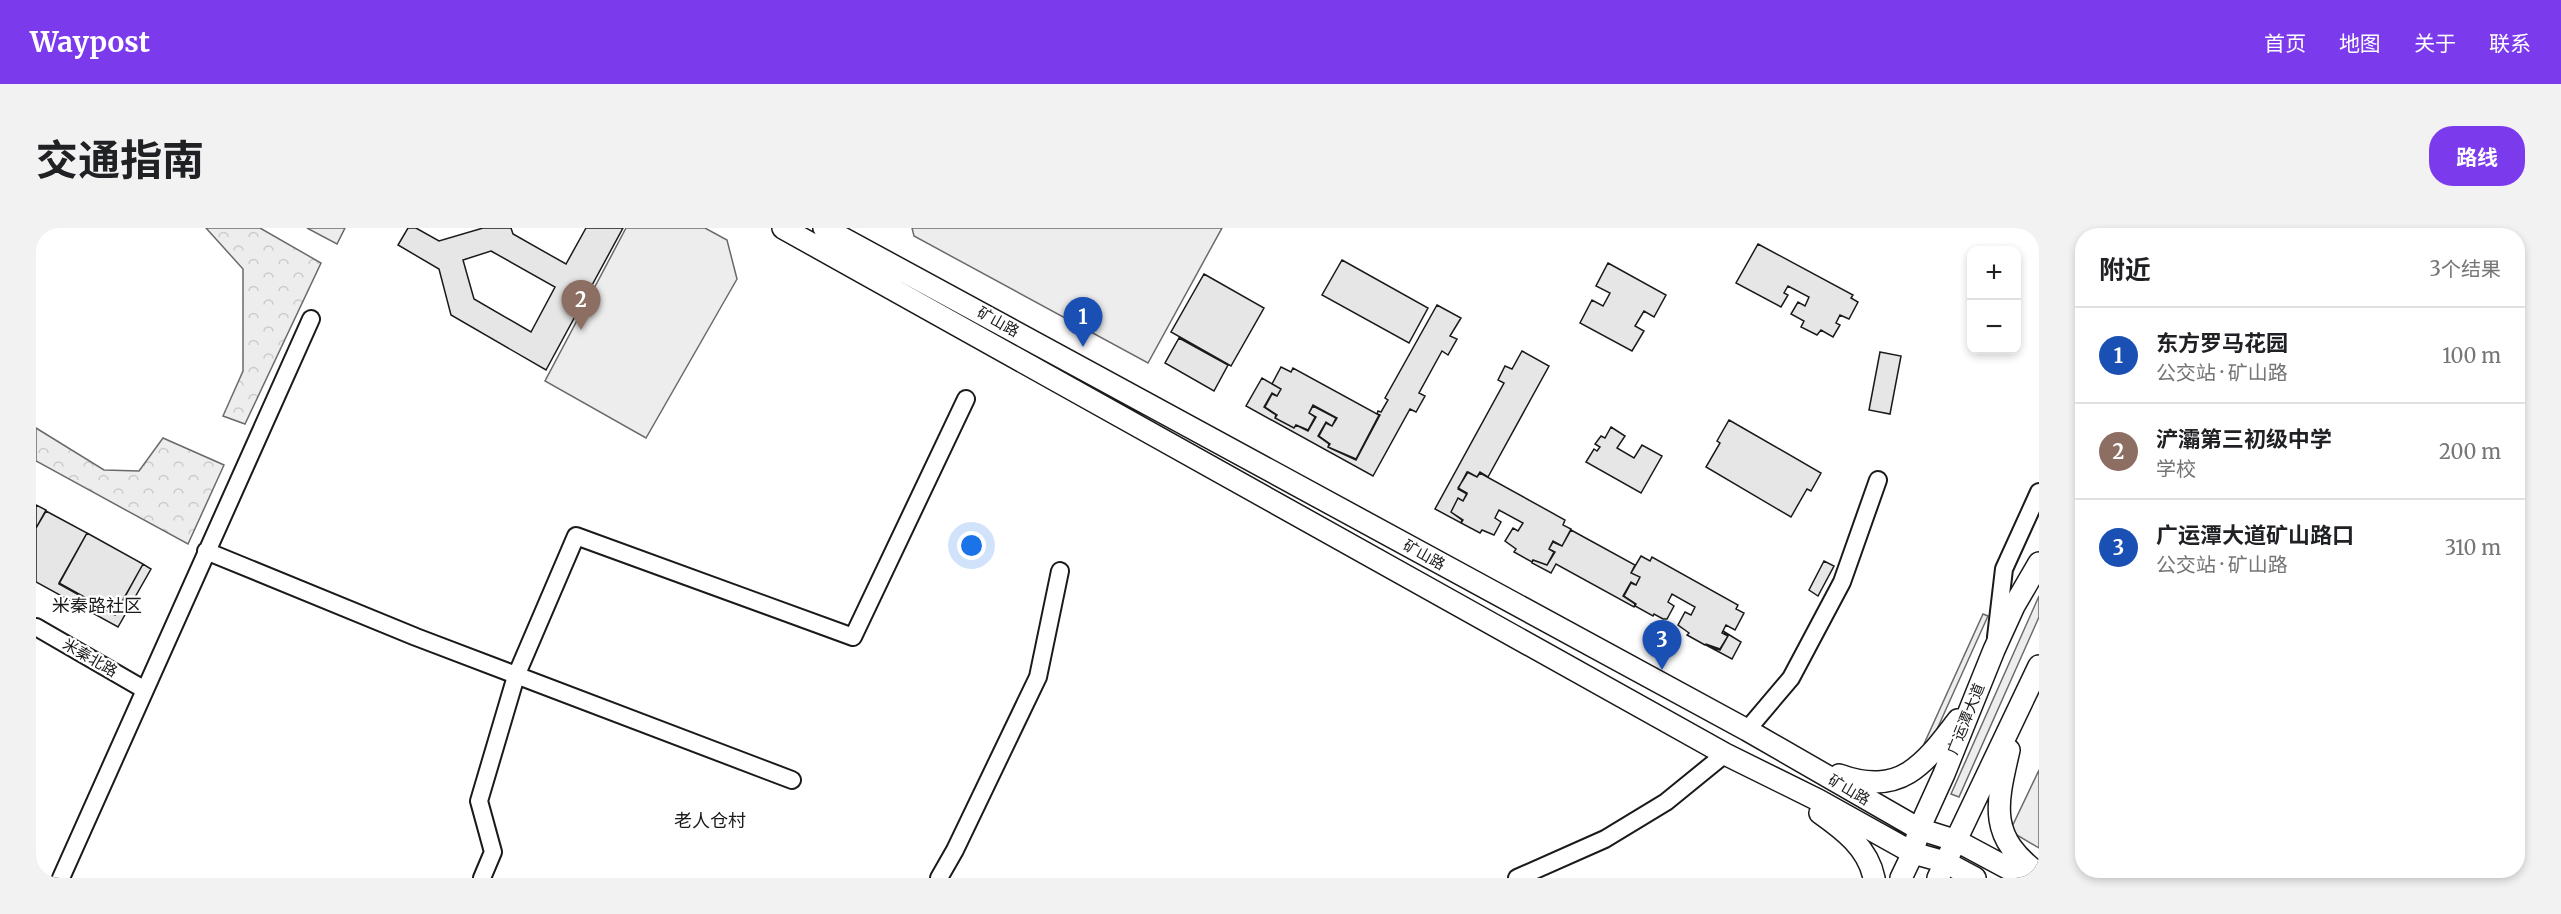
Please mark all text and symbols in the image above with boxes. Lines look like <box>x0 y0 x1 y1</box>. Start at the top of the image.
text: Waypost <box>30 24 150 60</box>
text: 首页 <box>2264 30 2306 57</box>
text: 地图 <box>2339 30 2381 57</box>
text: 关于 <box>2414 30 2456 57</box>
text: 联系 <box>2489 30 2531 57</box>
button: 路线 <box>2429 126 2525 186</box>
text: 交通指南 <box>36 134 204 186</box>
map controls <box>1967 246 2021 354</box>
button: + <box>1967 246 2021 300</box>
text: 附近 <box>2099 253 2151 286</box>
text: 3个结果 <box>2430 256 2501 281</box>
pin: 2 <box>562 280 600 330</box>
pin: 1 <box>1064 298 1102 347</box>
button: − <box>1967 300 2021 354</box>
street label: 矿山路 <box>974 302 1023 341</box>
text: 东方罗马花园 <box>2156 329 2288 357</box>
text: 1 <box>2114 343 2123 368</box>
text: 100 m <box>2442 343 2501 368</box>
text: 公交站 · 矿山路 <box>2156 360 2288 385</box>
text: 浐灞第三初级中学 <box>2156 425 2332 453</box>
text: 2 <box>2113 439 2124 464</box>
text: 200 m <box>2439 439 2501 464</box>
text: 学校 <box>2156 456 2196 481</box>
text: 广运潭大道矿山路口 <box>2156 521 2354 549</box>
your location <box>957 531 986 560</box>
street label: 矿山路 <box>1400 535 1449 574</box>
text: 3 <box>2113 535 2124 560</box>
text: 310 m <box>2445 535 2501 560</box>
text: 公交站 · 矿山路 <box>2156 552 2288 577</box>
district label: 米秦路社区 <box>52 594 142 617</box>
pin: 3 <box>1642 620 1682 670</box>
street label: 米秦北路 <box>60 634 121 681</box>
street label: 广运潭大道 <box>1943 680 1988 757</box>
street label: 矿山路 <box>1825 770 1873 809</box>
district label: 老人仓村 <box>674 809 746 832</box>

